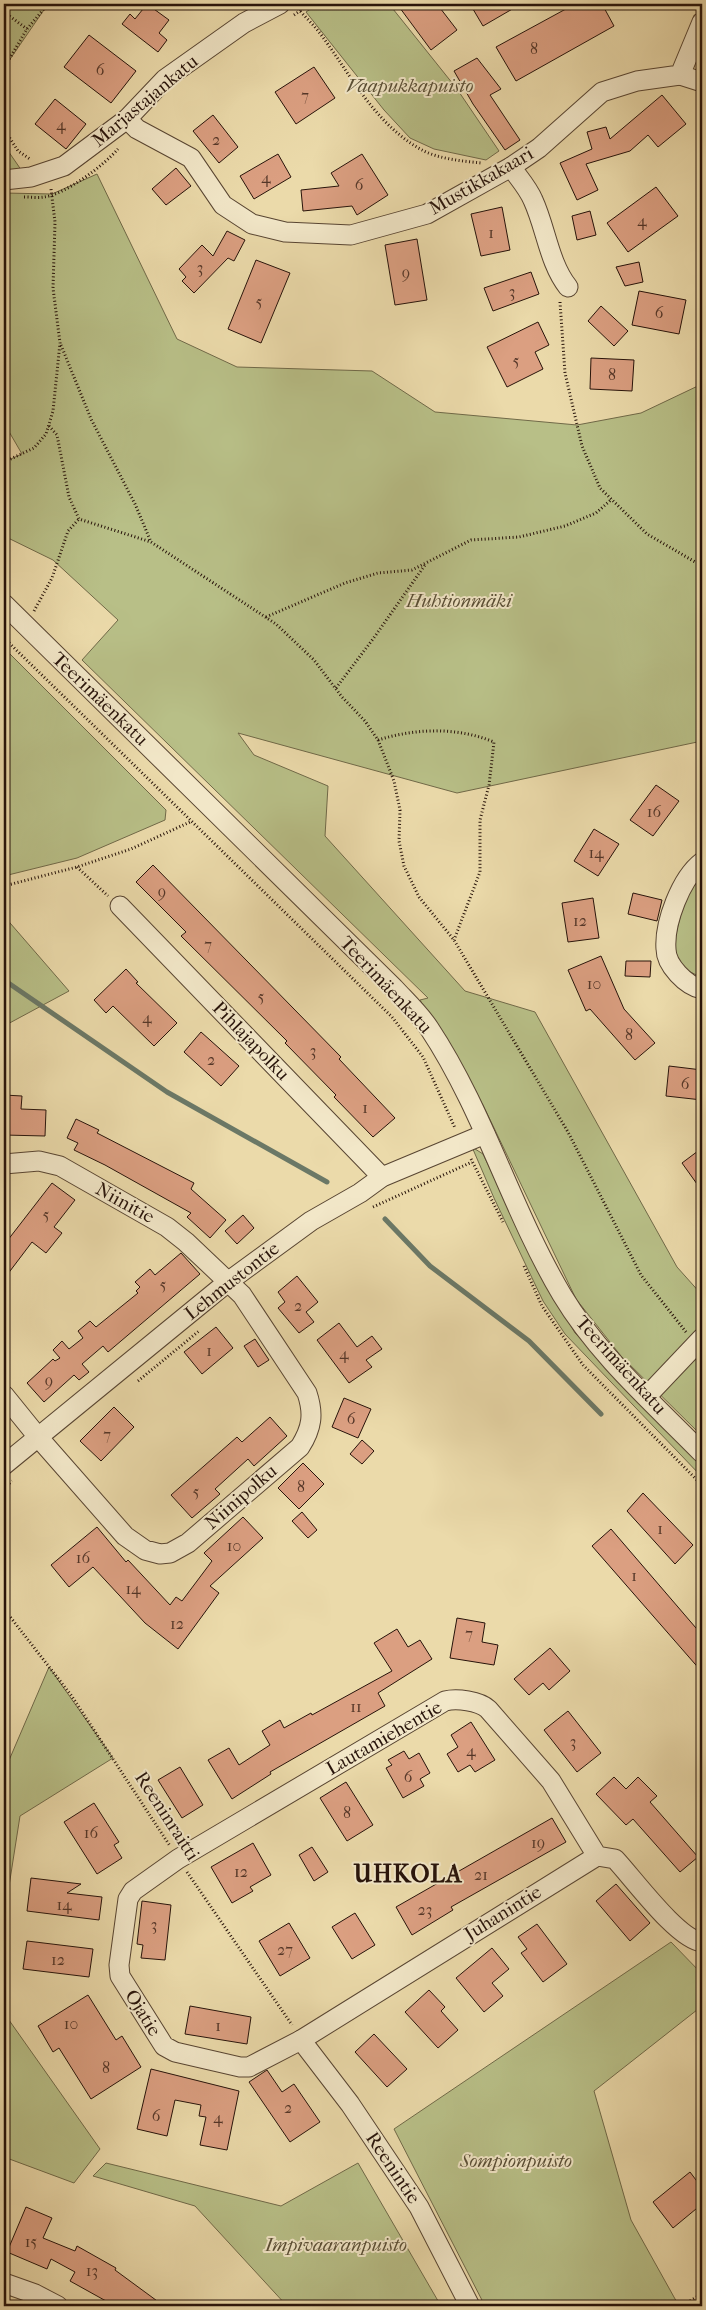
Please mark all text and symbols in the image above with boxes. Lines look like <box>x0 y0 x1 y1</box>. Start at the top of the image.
house number: 8 <box>530 39 538 58</box>
street label: Marjastajankatu <box>88 50 203 152</box>
house number: 6 <box>96 60 105 79</box>
park label: Vaapukkapuisto <box>347 75 473 97</box>
house number: 7 <box>301 86 309 105</box>
house number: 4 <box>56 115 66 134</box>
house number: 2 <box>212 130 220 149</box>
street label: Mustikkakaari <box>425 142 537 220</box>
house number: 4 <box>261 168 271 187</box>
house number: 6 <box>355 175 364 194</box>
house number: 4 <box>637 211 647 230</box>
house number: 1 <box>488 223 494 242</box>
house number: 3 <box>197 258 203 277</box>
house number: 9 <box>402 263 410 282</box>
house number: 3 <box>509 282 515 301</box>
house number: 5 <box>256 292 263 311</box>
house number: 6 <box>655 303 664 322</box>
house number: 5 <box>513 351 520 370</box>
house number: 8 <box>608 365 616 384</box>
park label: Huhtionmäki <box>405 590 513 612</box>
street label: Teerimäenkatu <box>47 648 153 750</box>
house number: 16 <box>647 802 661 821</box>
house number: 14 <box>588 843 604 862</box>
house number: 9 <box>158 882 166 901</box>
house number: 12 <box>573 911 587 930</box>
street label: Teerimäenkatu <box>335 932 437 1038</box>
house number: 7 <box>204 935 212 954</box>
house number: 10 <box>587 974 601 993</box>
house number: 5 <box>258 987 265 1006</box>
street label: Pihlajapolku <box>208 997 294 1085</box>
house number: 4 <box>142 1008 152 1027</box>
house number: 8 <box>625 1025 633 1044</box>
house number: 3 <box>310 1041 316 1060</box>
house number: 2 <box>207 1050 215 1069</box>
house number: 6 <box>681 1074 690 1093</box>
house number: 1 <box>362 1098 368 1117</box>
street label: Niinitie <box>92 1178 158 1228</box>
house number: 5 <box>43 1205 50 1224</box>
street label: Lehmustontie <box>180 1237 284 1325</box>
house number: 5 <box>160 1275 167 1294</box>
house number: 2 <box>294 1296 302 1315</box>
street label: Teerimäenkatu <box>571 1311 671 1419</box>
house number: 1 <box>206 1341 212 1360</box>
house number: 4 <box>339 1344 349 1363</box>
house number: 9 <box>45 1371 53 1390</box>
house number: 6 <box>347 1409 356 1428</box>
house number: 7 <box>103 1425 111 1444</box>
street label: Niinipolku <box>201 1460 281 1534</box>
house number: 8 <box>297 1477 305 1496</box>
house number: 5 <box>193 1482 200 1501</box>
house number: 1 <box>657 1519 663 1538</box>
house number: 10 <box>227 1536 241 1555</box>
house number: 16 <box>76 1548 90 1567</box>
house number: 1 <box>631 1566 637 1585</box>
house number: 14 <box>125 1579 141 1598</box>
house number: 12 <box>170 1614 184 1633</box>
house number: 7 <box>465 1624 473 1643</box>
street label: Lautamiehentie <box>322 1696 446 1780</box>
house number: 11 <box>350 1697 362 1716</box>
house number: 3 <box>570 1732 576 1751</box>
house number: 4 <box>466 1741 476 1760</box>
street label: Reeninraitti <box>130 1767 204 1865</box>
house number: 6 <box>404 1767 413 1786</box>
house number: 8 <box>343 1803 351 1822</box>
house number: 16 <box>84 1823 98 1842</box>
house number: 19 <box>531 1833 545 1852</box>
district label: UHKOLA <box>352 1860 463 1888</box>
house number: 12 <box>234 1862 248 1881</box>
house number: 21 <box>474 1865 488 1884</box>
street label: Juhanintie <box>459 1881 545 1946</box>
house number: 14 <box>56 1895 72 1914</box>
house number: 23 <box>418 1900 432 1919</box>
house number: 3 <box>151 1915 157 1934</box>
house number: 27 <box>277 1940 293 1959</box>
house number: 12 <box>51 1950 65 1969</box>
street label: Ojatie <box>120 1986 166 2040</box>
house number: 10 <box>64 2014 78 2033</box>
house number: 1 <box>215 2016 221 2035</box>
house number: 8 <box>102 2058 110 2077</box>
house number: 2 <box>284 2098 292 2117</box>
house number: 6 <box>152 2106 161 2125</box>
house number: 4 <box>213 2108 223 2127</box>
street label: Reenintie <box>361 2128 425 2208</box>
park label: Sompionpuisto <box>459 2150 572 2172</box>
house number: 15 <box>25 2232 37 2251</box>
park label: Impivaaranpuisto <box>264 2234 407 2256</box>
house number: 13 <box>86 2261 98 2280</box>

